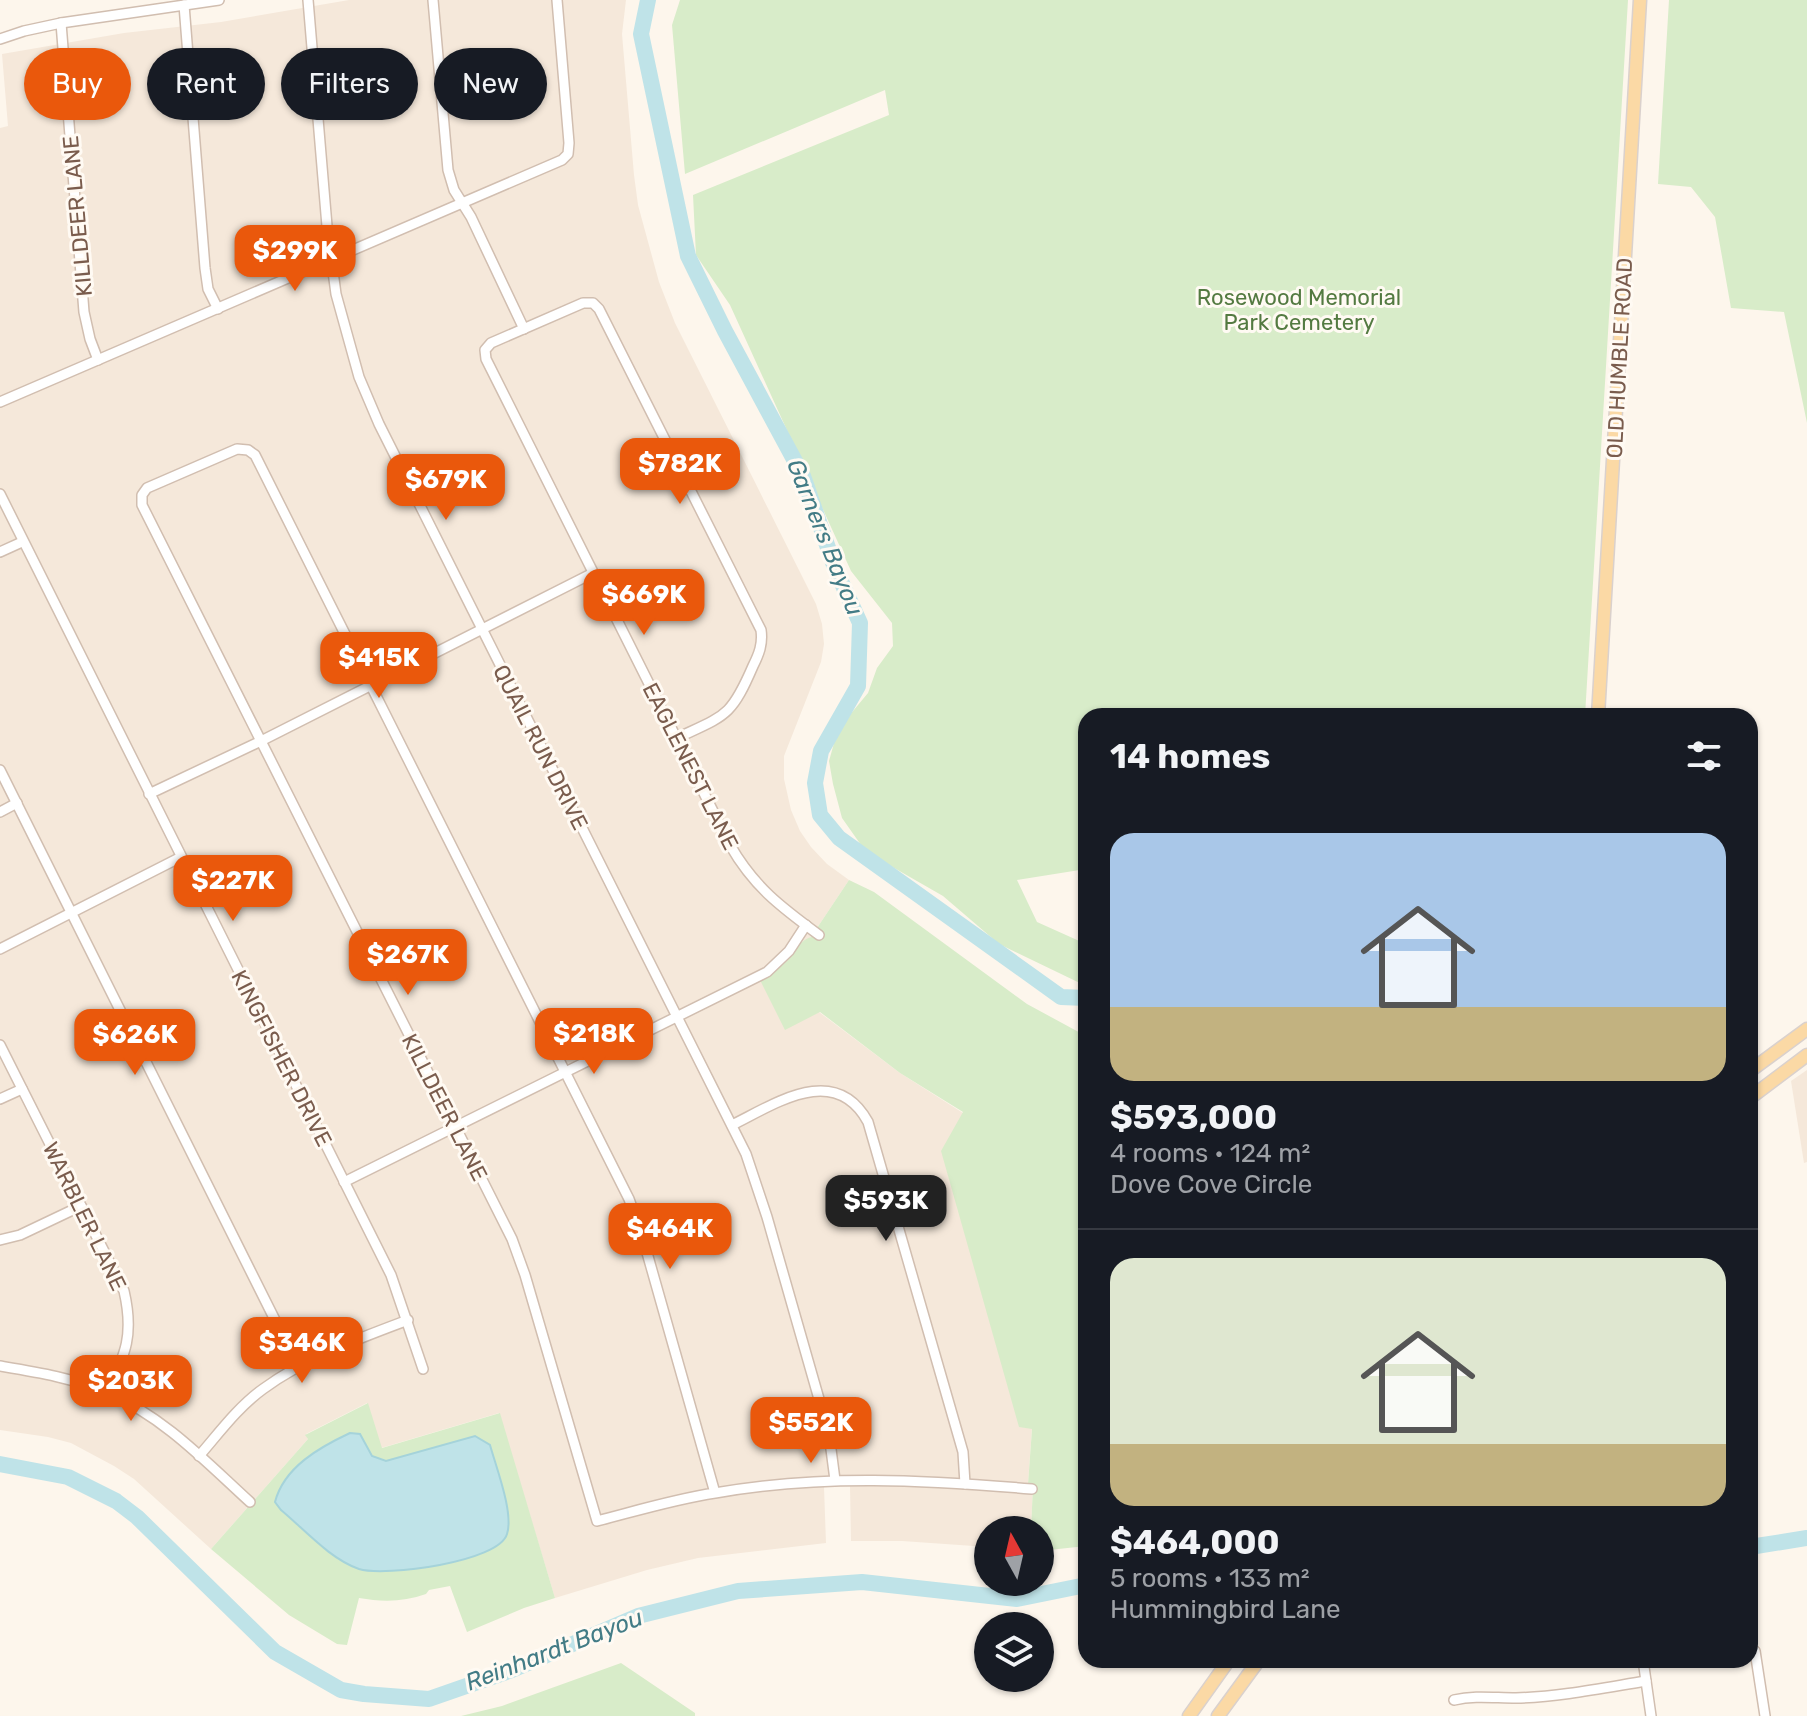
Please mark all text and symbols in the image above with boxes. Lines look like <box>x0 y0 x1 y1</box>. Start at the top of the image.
chip: Buy <box>24 48 131 120</box>
chip: Rent <box>147 48 265 120</box>
chip: Filters <box>281 48 418 120</box>
chip: New <box>434 48 547 120</box>
street label: KILLDEER LANE <box>57 134 98 298</box>
pin: $299K <box>239 225 351 293</box>
text: $299K <box>253 235 337 266</box>
street label: OLD HUMBLE ROAD <box>1601 257 1638 459</box>
park label: Rosewood Memorial Park Cemetery <box>1197 284 1401 336</box>
pin: $782K <box>624 438 736 506</box>
text: $782K <box>638 448 722 479</box>
pin: $679K <box>390 454 502 522</box>
water label: Garners Bayou <box>781 455 869 619</box>
text: $679K <box>405 464 487 495</box>
pin: $669K <box>588 569 700 637</box>
text: $669K <box>601 579 687 610</box>
pin: $415K <box>323 632 435 700</box>
text: $415K <box>338 642 420 673</box>
street label: QUAIL RUN DRIVE <box>487 660 594 834</box>
street label: EAGLENEST LANE <box>637 678 744 854</box>
icon: filters <box>1682 734 1726 778</box>
text: 14 homes <box>1110 736 1270 777</box>
pin: $227K <box>177 855 289 923</box>
text: $227K <box>191 865 275 896</box>
icon: home <box>1346 885 1490 1029</box>
pin: $267K <box>352 929 464 997</box>
text: $267K <box>367 939 449 970</box>
street label: KINGFISHER DRIVE <box>225 966 338 1151</box>
pin: $218K <box>538 1008 650 1076</box>
pin: $626K <box>79 1009 191 1077</box>
text: $218K <box>553 1018 635 1049</box>
text: $626K <box>92 1019 178 1050</box>
street label: KILLDEER LANE <box>396 1029 493 1185</box>
text: $593,000 <box>1110 1097 1277 1138</box>
street label: WARBLER LANE <box>37 1137 132 1295</box>
text: 4 rooms · 124 m² <box>1110 1138 1310 1169</box>
text: Dove Cove Circle <box>1110 1169 1312 1200</box>
pin: $593K <box>830 1175 942 1243</box>
text: $593K <box>843 1185 929 1216</box>
pin: $464K <box>614 1203 726 1271</box>
text: $464K <box>626 1213 714 1244</box>
icon: home <box>1346 1310 1490 1454</box>
pin: $346K <box>246 1317 358 1385</box>
text: $346K <box>259 1327 345 1358</box>
pin: $203K <box>75 1355 187 1423</box>
text: $203K <box>88 1365 174 1396</box>
pin: $552K <box>755 1397 867 1465</box>
text: $552K <box>768 1407 854 1438</box>
north arrow <box>974 1516 1054 1596</box>
map controls <box>974 1516 1054 1692</box>
text: $464,000 <box>1110 1522 1280 1563</box>
text: 5 rooms · 133 m² <box>1110 1563 1310 1594</box>
text: Hummingbird Lane <box>1110 1594 1341 1625</box>
water label: Reinhardt Bayou <box>461 1603 647 1697</box>
button: layers <box>974 1612 1054 1692</box>

